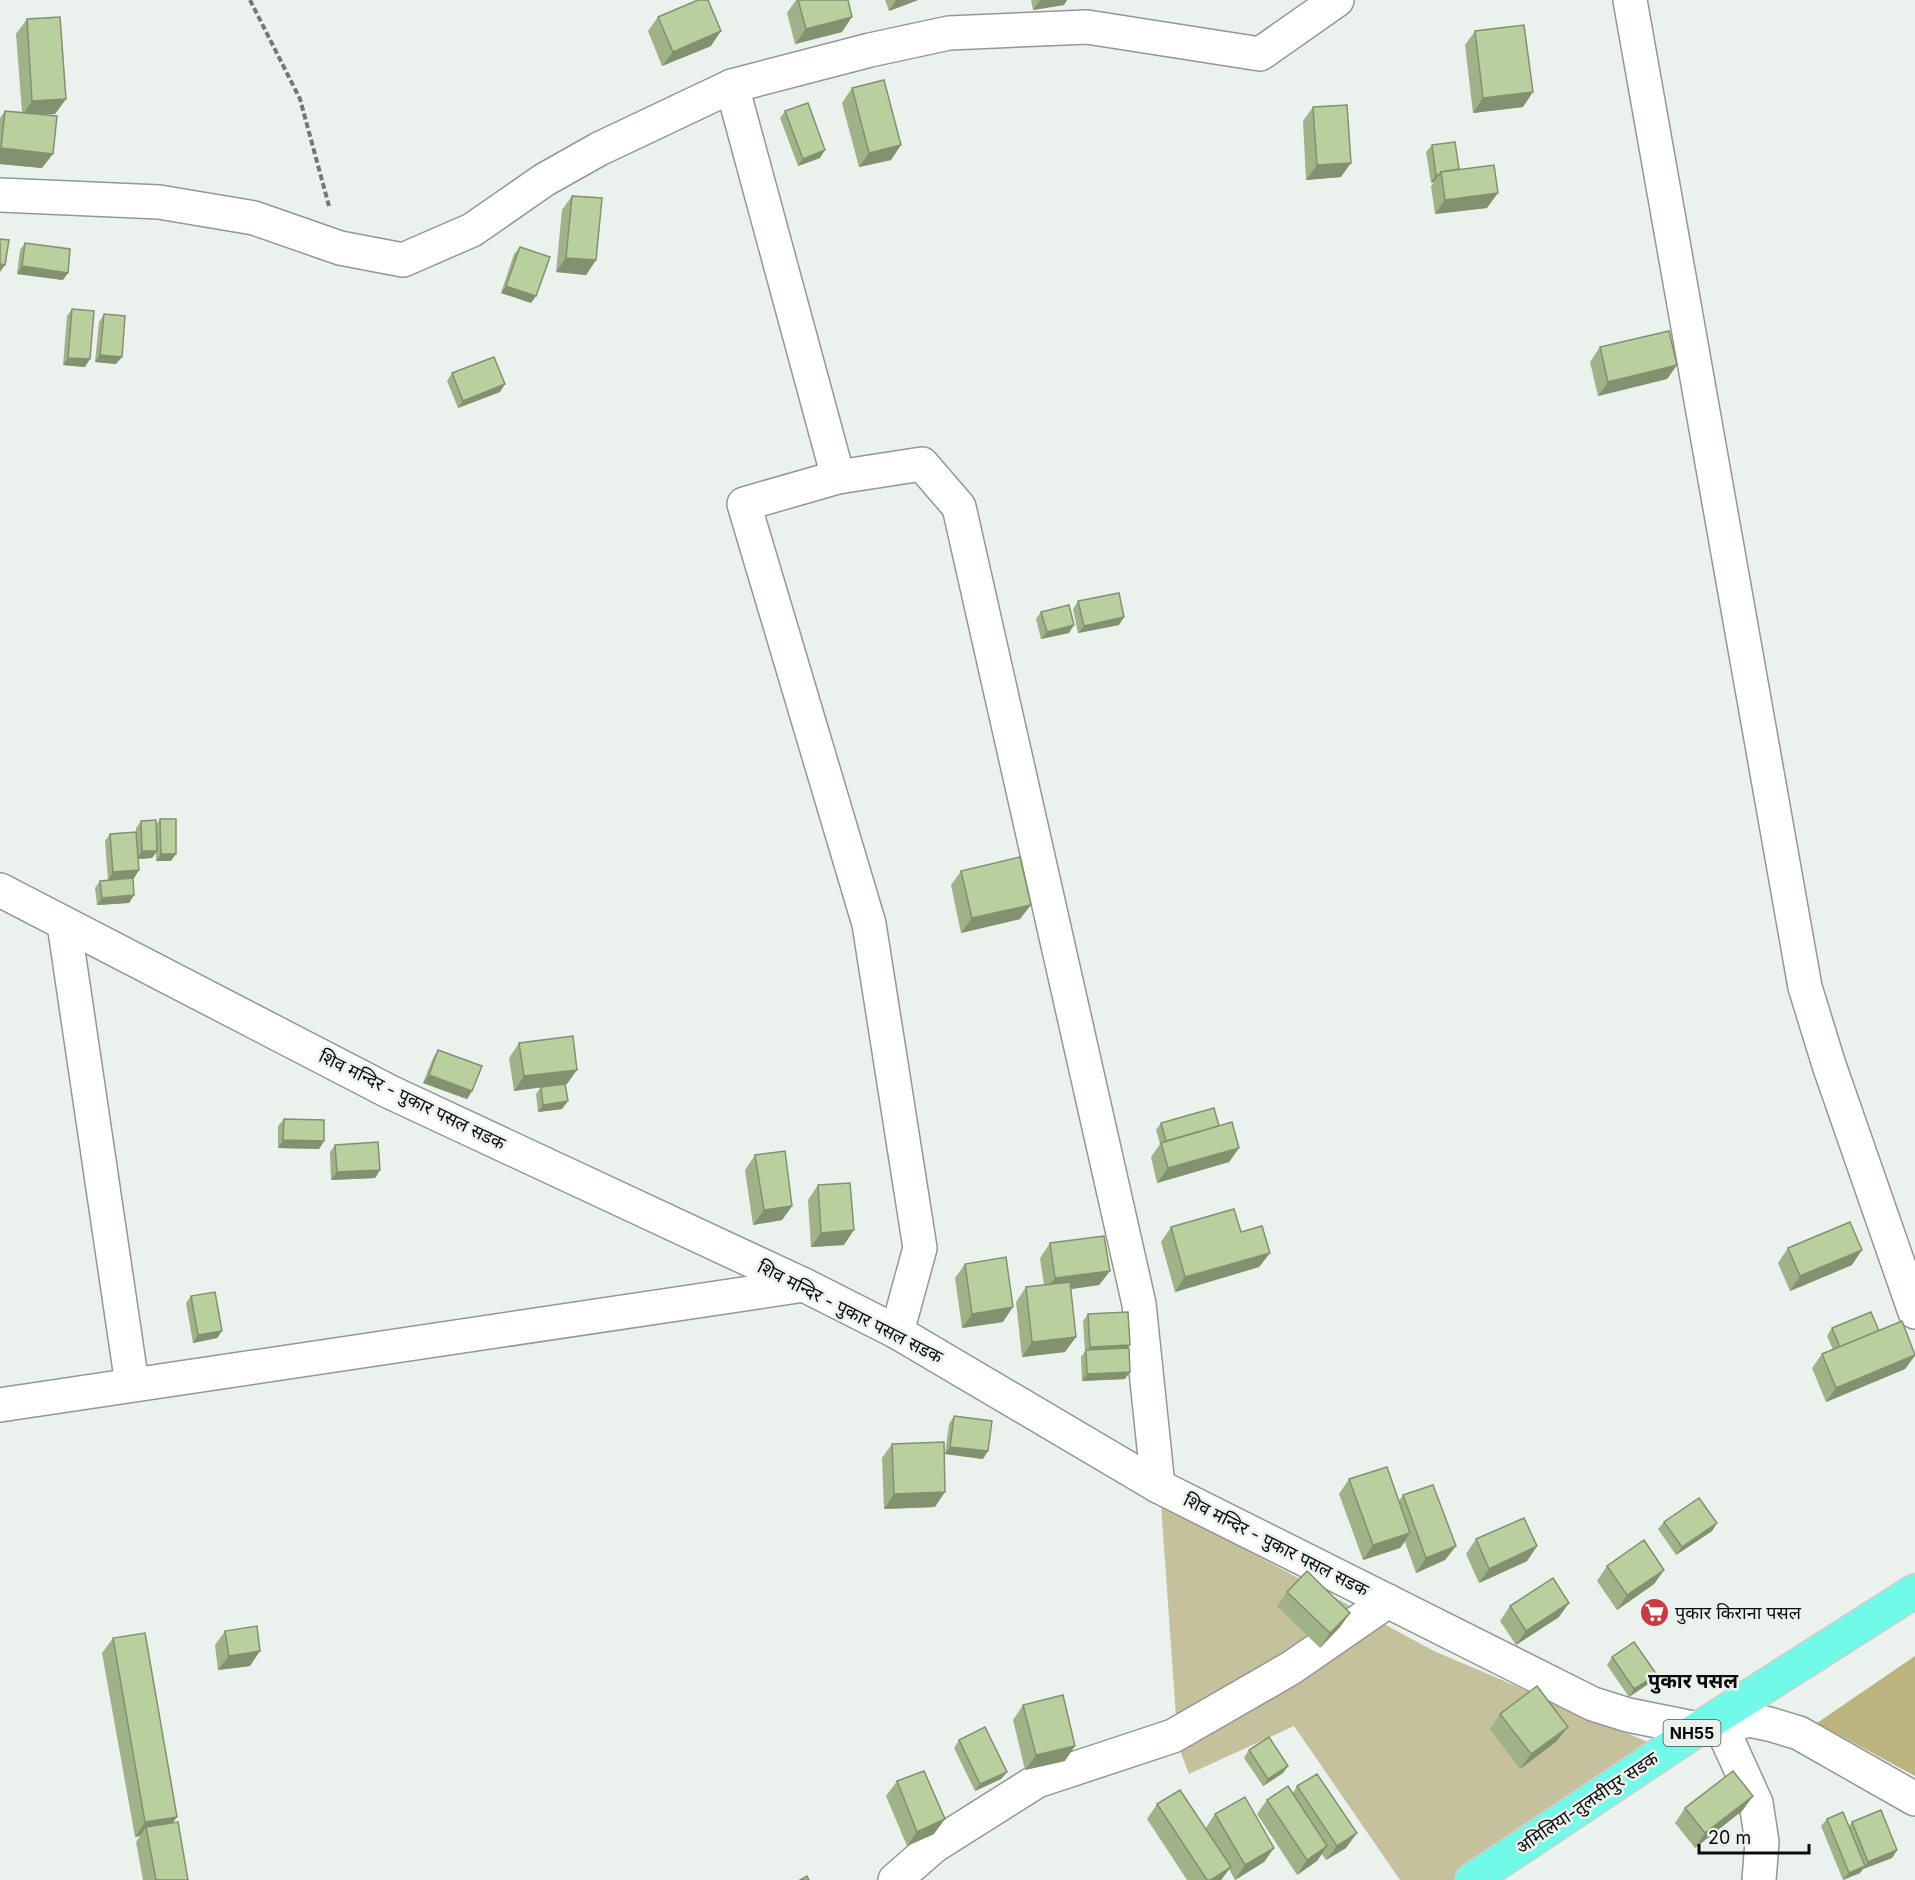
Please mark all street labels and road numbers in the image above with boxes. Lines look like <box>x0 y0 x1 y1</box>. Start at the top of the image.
street label: शिव मन्दिर - पुकार पसल सडक <box>315 1045 510 1156</box>
street label: शिव मन्दिर - पुकार पसल सडक <box>753 1256 947 1370</box>
street label: शिव मन्दिर - पुकार पसल सडक <box>1179 1489 1373 1603</box>
road number: NH55 <box>1664 1720 1720 1746</box>
street label: अमिलिया-तुलसीपुर सडक <box>1512 1747 1664 1860</box>

